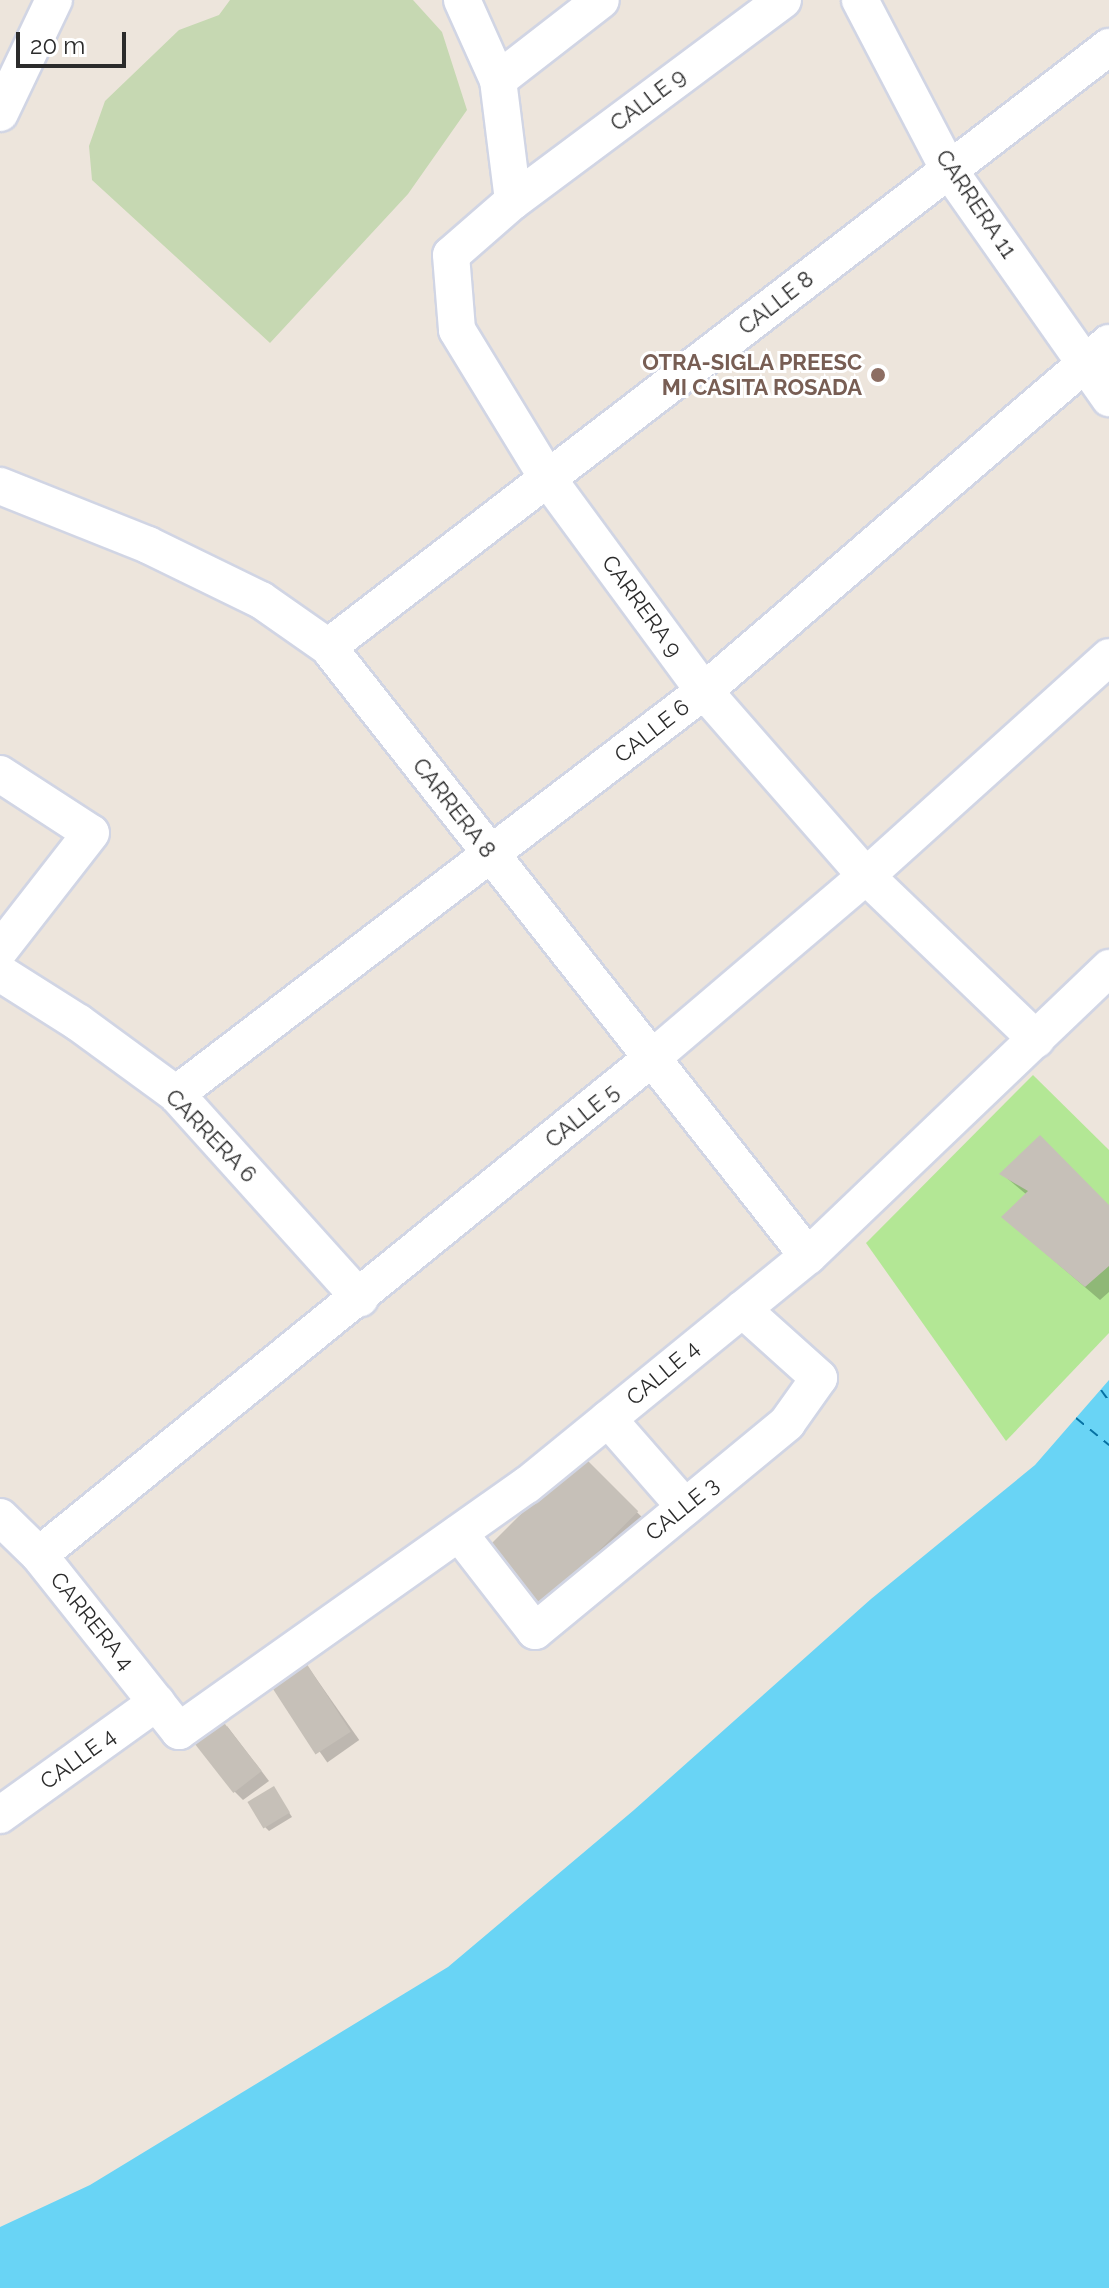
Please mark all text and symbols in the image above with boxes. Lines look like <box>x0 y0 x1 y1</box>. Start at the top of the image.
scale bar <box>20 16 130 66</box>
text: 20 m <box>30 31 85 60</box>
street label: CALLE 9 <box>605 63 691 137</box>
street label: CARRERA 11 <box>930 145 1022 263</box>
street label: CALLE 8 <box>733 266 819 340</box>
place label: OTRA-SIGLA PREESC MI CASITA ROSADA <box>642 349 862 400</box>
marker: OTRA-SIGLA PREESC MI CASITA ROSADA <box>869 366 887 384</box>
street label: CARRERA 9 <box>596 550 688 662</box>
street label: CALLE 6 <box>609 694 695 768</box>
street label: CARRERA 8 <box>407 753 501 863</box>
street label: CALLE 5 <box>540 1079 624 1153</box>
street label: CARRERA 6 <box>160 1084 262 1188</box>
street label: CALLE 4 <box>621 1335 705 1411</box>
street label: CALLE 3 <box>640 1472 724 1546</box>
street label: CARRERA 4 <box>44 1567 140 1675</box>
street label: CALLE 4 <box>35 1723 121 1795</box>

